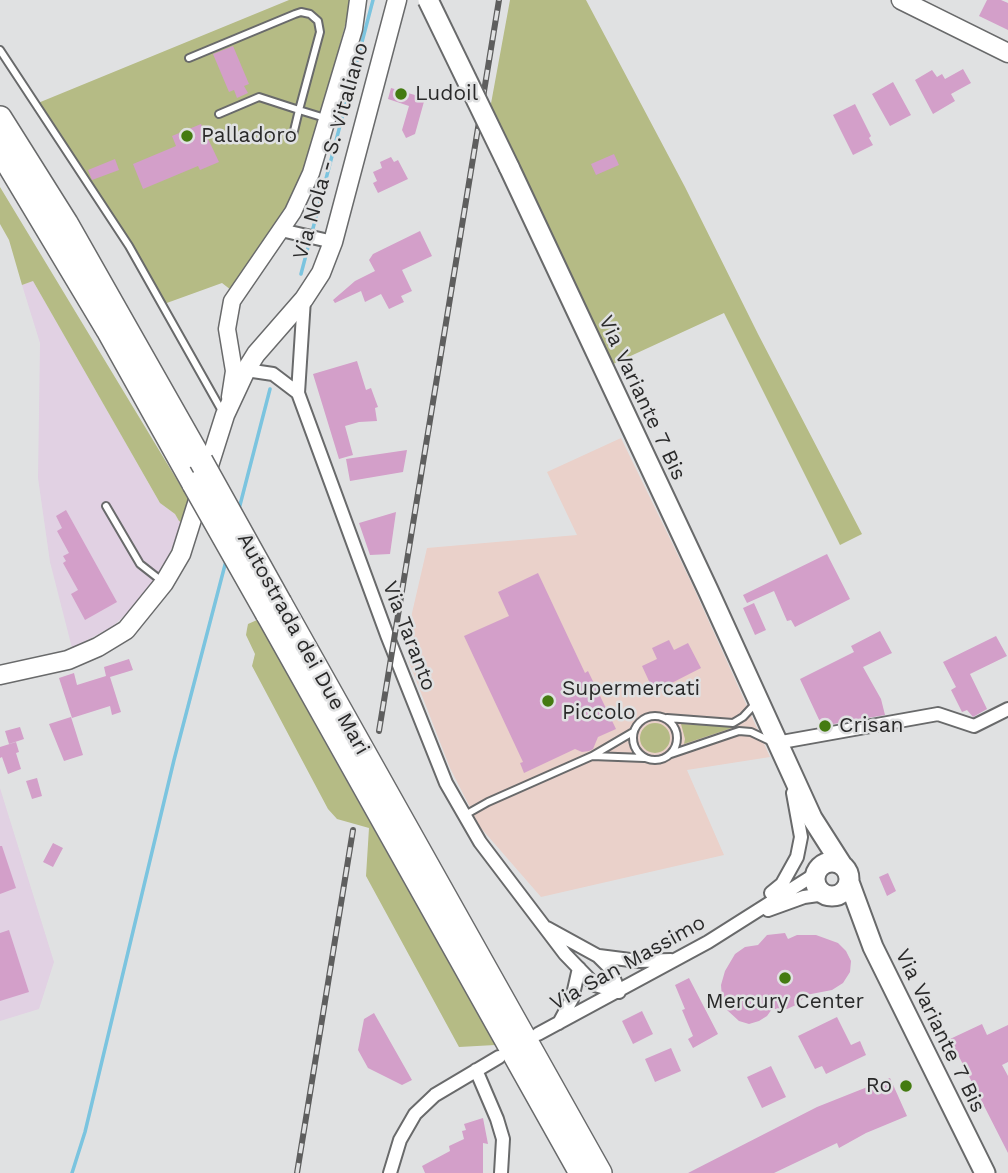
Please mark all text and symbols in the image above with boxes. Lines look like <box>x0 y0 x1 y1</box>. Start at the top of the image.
street label: Via Nola - S. Vitaliano <box>288 39 374 263</box>
place label: Ludoil <box>415 81 478 107</box>
marker: Ludoil <box>393 86 409 102</box>
place label: Palladoro <box>201 123 297 149</box>
marker: Palladoro <box>179 128 195 144</box>
street label: Via Variante 7 Bis <box>593 312 691 484</box>
street label: Autostrada dei Due Mari <box>231 529 375 759</box>
street label: Via Taranto <box>377 578 441 694</box>
place label: Supermercati Piccolo <box>562 676 700 726</box>
marker: Supermercati Piccolo <box>540 693 556 709</box>
place label: Crisan <box>839 713 904 739</box>
marker: Crisan <box>817 718 833 734</box>
street label: Via San Massimo <box>546 910 710 1016</box>
street label: Via Variante 7 Bis <box>889 945 991 1117</box>
marker: Mercury Center <box>777 970 793 986</box>
place label: Mercury Center <box>706 989 864 1015</box>
place label: Ro <box>866 1073 892 1099</box>
marker: Ro <box>898 1078 914 1094</box>

